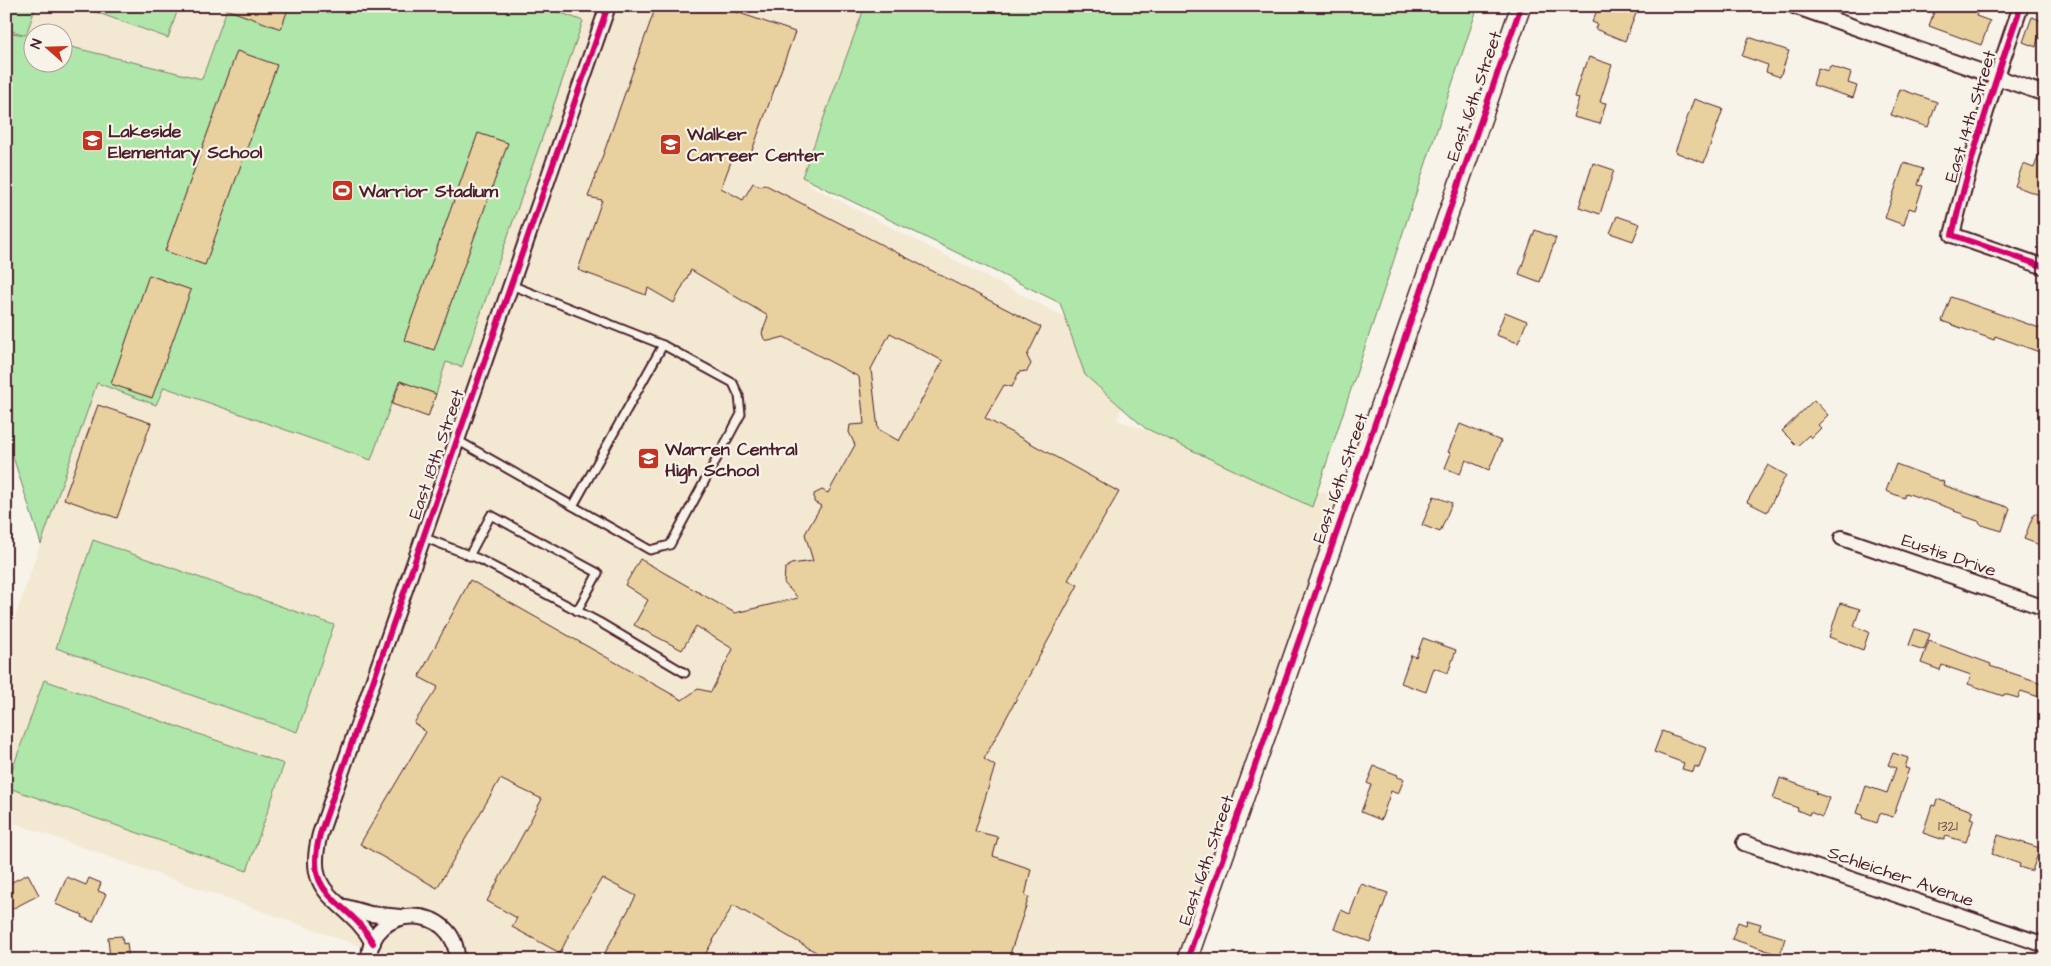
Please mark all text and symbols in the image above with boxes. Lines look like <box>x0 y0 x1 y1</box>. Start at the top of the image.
north arrow <box>22 22 72 72</box>
street label: East 16th Street <box>1441 27 1509 164</box>
text: N <box>26 36 48 51</box>
street label: East 14th Street <box>1939 46 2003 185</box>
place label: Lakeside Elementary School <box>108 119 263 166</box>
place label: Walker Carreer Center <box>686 122 824 168</box>
school or university icon: Lakeside Elementary School <box>80 129 104 153</box>
school or university icon: Walker Carreer Center <box>659 132 683 156</box>
sports icon: Warrior Stadium <box>331 179 355 203</box>
place label: Warrior Stadium <box>358 179 499 204</box>
street label: East 18th Street <box>402 385 471 523</box>
street label: East 16th Street <box>1307 409 1375 546</box>
place label: Warren Central High School <box>664 437 798 484</box>
school or university icon: Warren Central High School <box>637 447 661 471</box>
street label: Eustis Drive <box>1898 528 2000 583</box>
street label: East 16th Street <box>1173 791 1241 928</box>
house number: 1321 <box>1938 816 1958 837</box>
street label: Schleicher Avenue <box>1825 840 1977 913</box>

